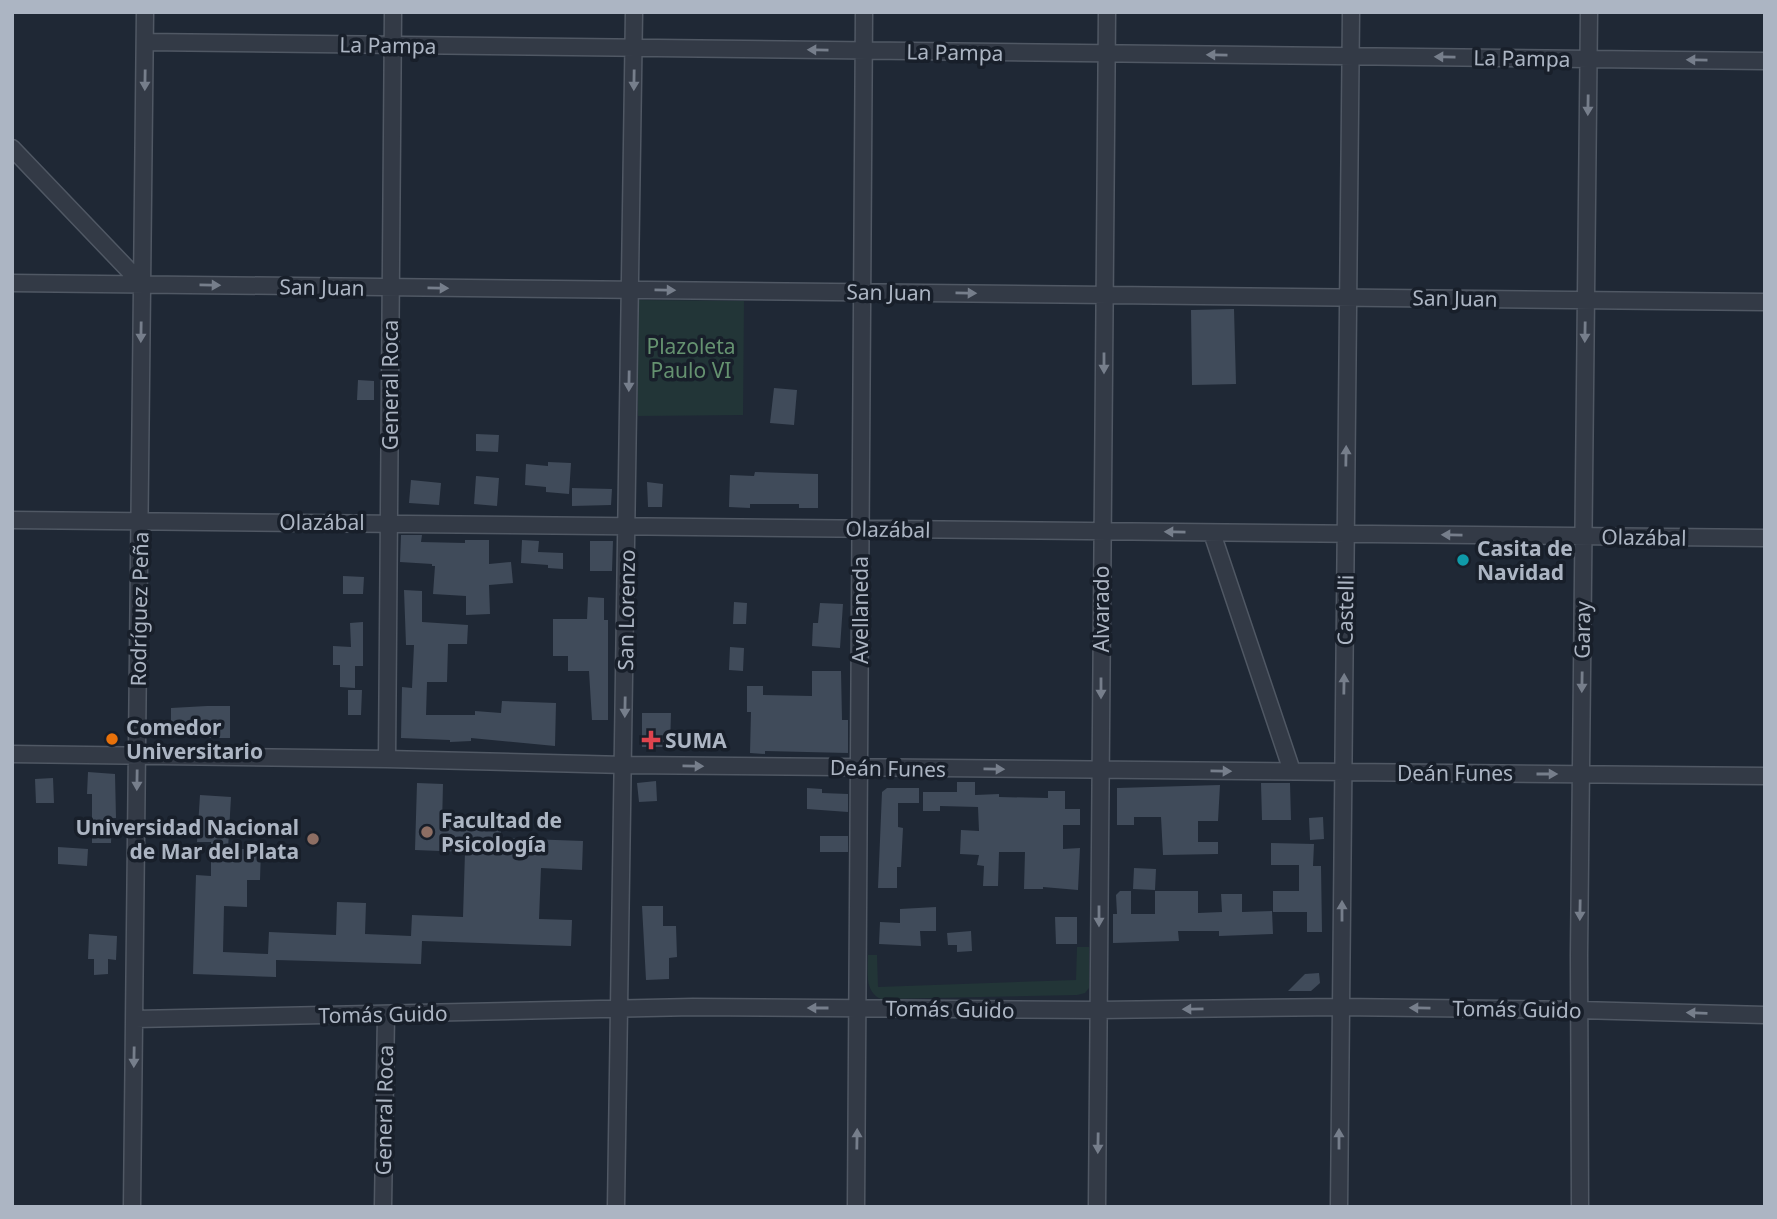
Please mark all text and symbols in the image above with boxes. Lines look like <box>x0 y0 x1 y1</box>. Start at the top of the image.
street label: La Pampa <box>339 30 437 60</box>
street label: La Pampa <box>906 37 1004 67</box>
street label: La Pampa <box>1473 43 1571 73</box>
one-way arrow <box>807 44 829 56</box>
one-way arrow <box>1206 49 1228 61</box>
one-way arrow <box>1433 52 1455 63</box>
one-way arrow <box>1685 55 1707 66</box>
one-way arrow <box>139 70 150 92</box>
one-way arrow <box>628 70 639 92</box>
one-way arrow <box>1582 94 1594 116</box>
street label: San Juan <box>279 272 365 302</box>
street label: San Juan <box>846 277 932 307</box>
one-way arrow <box>199 279 221 291</box>
one-way arrow <box>427 282 449 294</box>
street label: San Juan <box>1412 283 1498 313</box>
one-way arrow <box>654 284 676 296</box>
one-way arrow <box>955 287 977 299</box>
street label: General Roca <box>376 320 404 450</box>
one-way arrow <box>136 322 147 344</box>
one-way arrow <box>1580 322 1591 344</box>
park label: Plazoleta Paulo VI <box>646 332 736 384</box>
one-way arrow <box>1098 352 1109 374</box>
one-way arrow <box>623 371 635 393</box>
one-way arrow <box>1340 445 1352 467</box>
street label: Olazábal <box>279 508 365 536</box>
street label: Olazábal <box>845 514 931 544</box>
street label: Olazábal <box>1601 522 1687 552</box>
one-way arrow <box>1164 526 1186 538</box>
one-way arrow <box>1440 529 1462 541</box>
street label: Rodríguez Peña <box>124 531 154 687</box>
place label: Casita de Navidad <box>1477 534 1573 586</box>
street label: San Lorenzo <box>611 549 641 671</box>
marker: Casita de Navidad <box>1455 552 1471 568</box>
street label: Avellaneda <box>846 556 874 664</box>
street label: Alvarado <box>1087 566 1115 652</box>
street label: Castelli <box>1330 574 1360 646</box>
street label: Garay <box>1567 601 1597 659</box>
one-way arrow <box>1338 672 1350 694</box>
one-way arrow <box>1576 672 1588 694</box>
one-way arrow <box>1095 678 1107 700</box>
one-way arrow <box>619 696 631 718</box>
place label: Comedor Universitario <box>126 713 263 765</box>
place label: SUMA <box>665 726 727 754</box>
marker: Comedor Universitario <box>104 731 120 747</box>
marker: SUMA <box>643 732 659 748</box>
street label: Deán Funes <box>830 753 946 783</box>
street label: Deán Funes <box>1397 759 1513 787</box>
one-way arrow <box>682 760 704 772</box>
one-way arrow <box>983 763 1005 775</box>
one-way arrow <box>1210 765 1232 777</box>
one-way arrow <box>1536 768 1558 780</box>
one-way arrow <box>131 770 143 792</box>
place label: Facultad de Psicología <box>441 806 562 858</box>
place label: Universidad Nacional de Mar del Plata <box>75 813 299 865</box>
marker: Facultad de Psicología <box>419 824 435 840</box>
marker: Universidad Nacional de Mar del Plata <box>305 831 321 847</box>
one-way arrow <box>1574 899 1586 921</box>
one-way arrow <box>1336 900 1348 922</box>
one-way arrow <box>1093 905 1105 927</box>
street label: Tomás Guido <box>885 994 1015 1024</box>
street label: Tomás Guido <box>1452 994 1582 1024</box>
street label: Tomás Guido <box>318 999 448 1029</box>
one-way arrow <box>807 1002 829 1014</box>
one-way arrow <box>1409 1002 1431 1014</box>
one-way arrow <box>1181 1003 1203 1015</box>
one-way arrow <box>1685 1008 1707 1019</box>
street label: General Roca <box>369 1045 399 1175</box>
one-way arrow <box>129 1046 140 1068</box>
one-way arrow <box>852 1127 863 1149</box>
one-way arrow <box>1334 1127 1345 1149</box>
one-way arrow <box>1092 1133 1103 1155</box>

